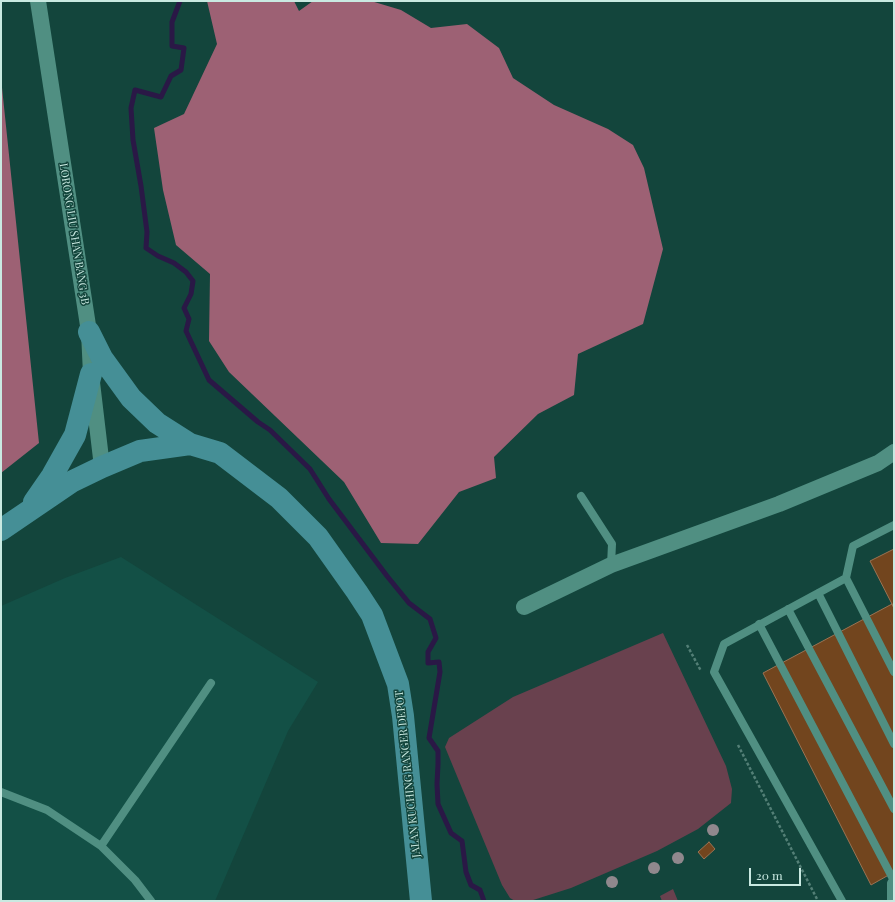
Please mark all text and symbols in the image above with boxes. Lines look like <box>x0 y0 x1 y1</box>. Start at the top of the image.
street label: LORONG LIU SHAN BANG 3B <box>56 162 92 306</box>
street label: JALAN KUCHING RANGER DEPOT <box>393 690 423 858</box>
scale bar <box>751 860 803 886</box>
text: 20 m <box>756 867 783 883</box>

